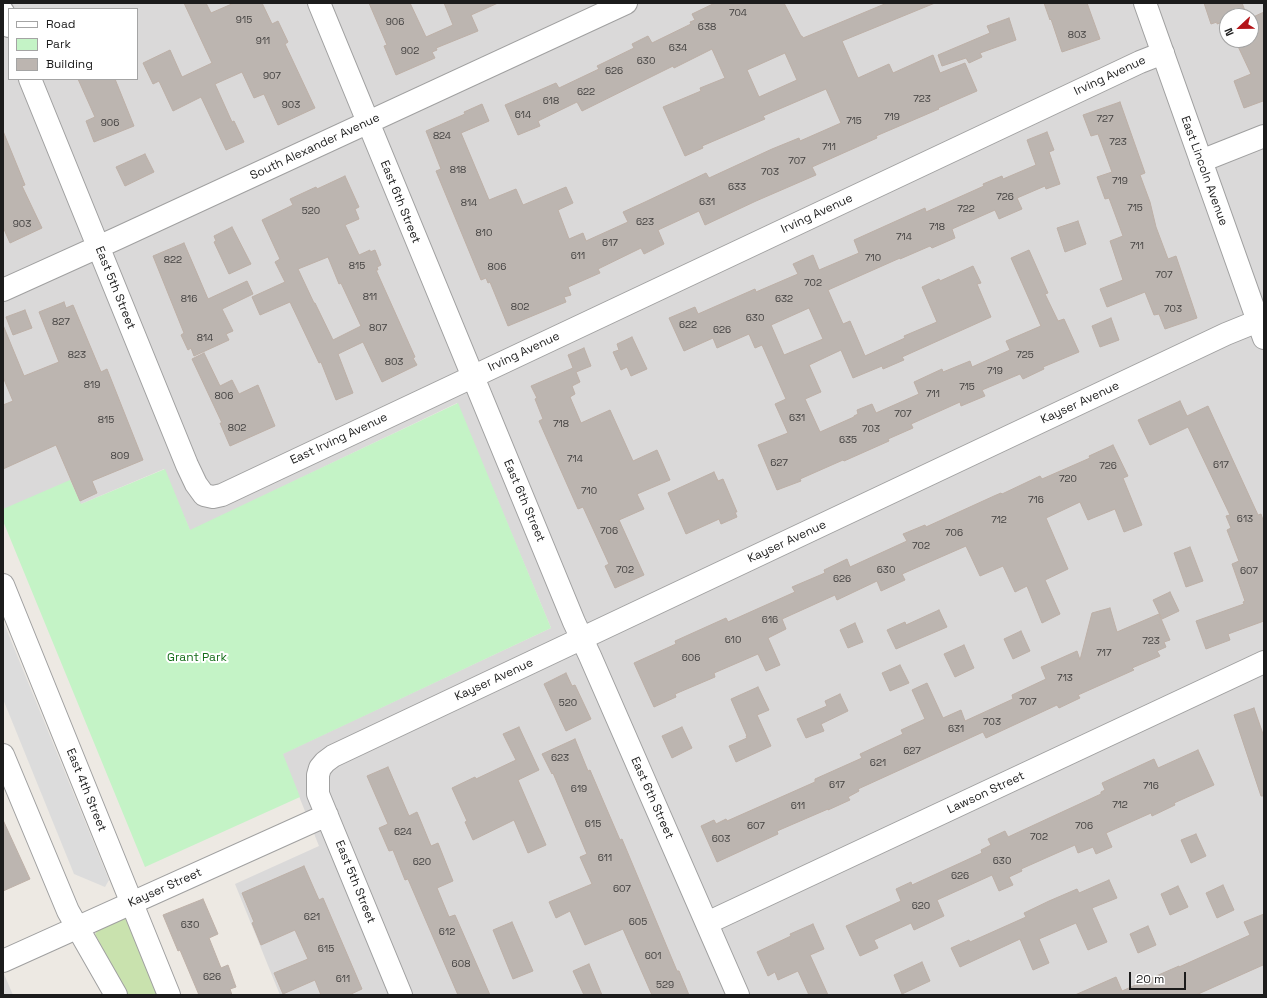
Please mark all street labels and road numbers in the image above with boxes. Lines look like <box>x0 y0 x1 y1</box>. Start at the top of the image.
street label: Irving Avenue <box>1072 53 1148 99</box>
street label: South Alexander Avenue <box>248 111 382 183</box>
street label: East Lincoln Avenue <box>1177 114 1231 228</box>
street label: East 6th Street <box>377 158 423 246</box>
street label: Irving Avenue <box>779 191 855 237</box>
street label: East 5th Street <box>92 244 138 332</box>
street label: Irving Avenue <box>486 329 562 375</box>
street label: Kayser Avenue <box>1039 379 1121 427</box>
street label: East Irving Avenue <box>288 410 390 468</box>
street label: East 6th Street <box>500 458 548 544</box>
street label: Kayser Avenue <box>746 518 828 566</box>
street label: Kayser Avenue <box>453 656 535 704</box>
street label: East 4th Street <box>63 746 109 834</box>
street label: East 6th Street <box>627 755 677 841</box>
street label: Lawson Street <box>945 769 1027 817</box>
street label: East 5th Street <box>332 838 378 926</box>
street label: Kayser Street <box>126 865 204 911</box>

